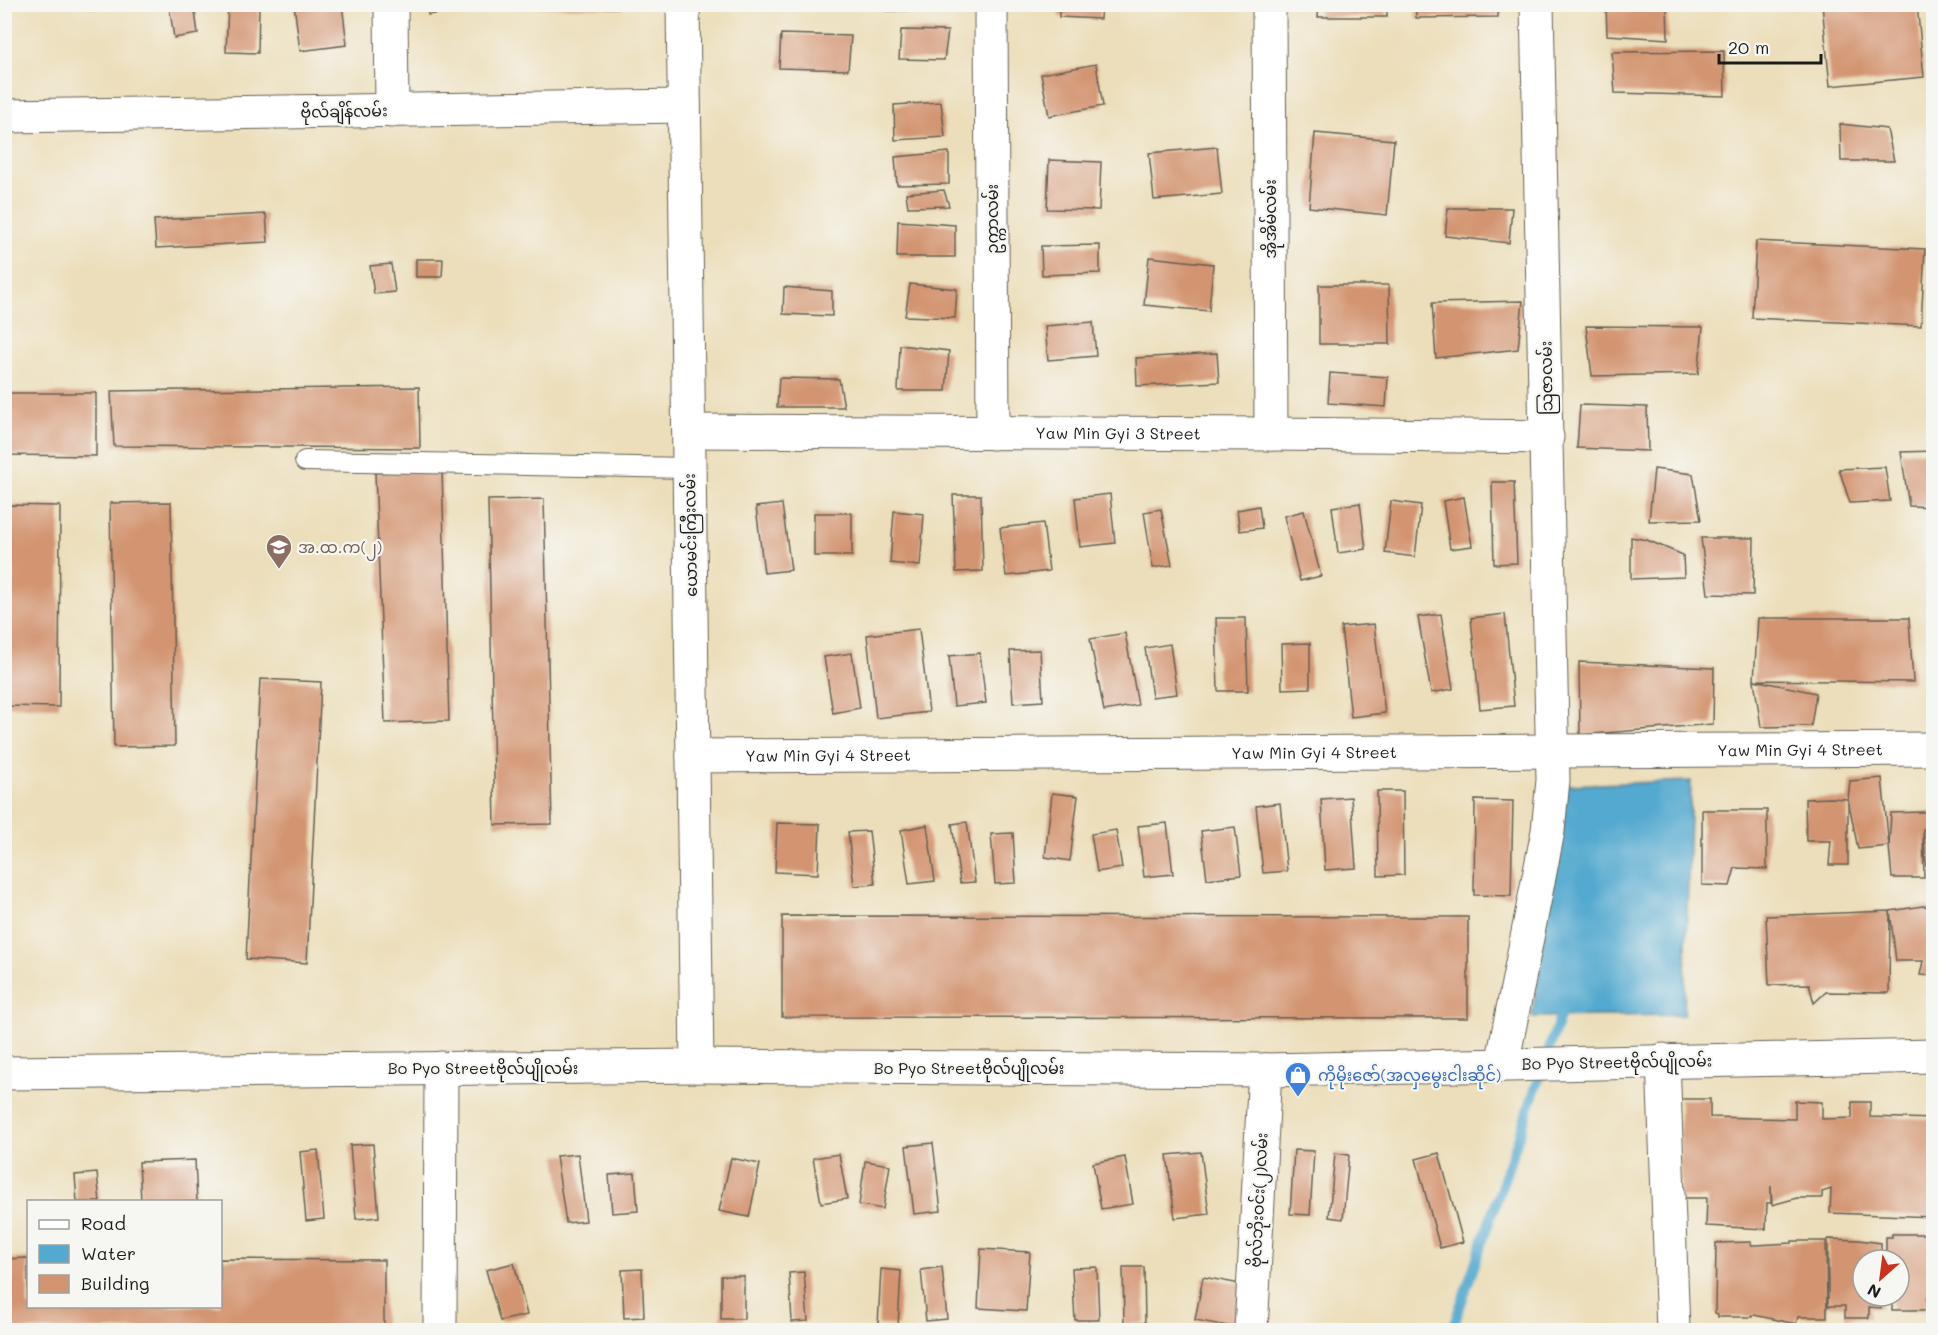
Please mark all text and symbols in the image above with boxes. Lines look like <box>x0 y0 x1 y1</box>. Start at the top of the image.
scale bar <box>1719 27 1821 65</box>
text: 20 m <box>1728 35 1769 59</box>
street label: ဗိုလ်ချိန်လမ်း <box>300 99 388 127</box>
street label: အိုအိမ်လမ်း <box>1259 179 1285 259</box>
street label: ဥက္ကာလမ်း <box>981 184 1006 254</box>
street label: သြဇာလမ်း <box>1534 341 1561 415</box>
street label: Yaw Min Gyi 3 Street <box>1035 422 1201 444</box>
street label: ယောမင်းကြီးလမ်း <box>678 473 705 597</box>
school or university icon: အ.ထ.က(၂) <box>264 532 294 570</box>
place label: အ.ထ.က(၂) <box>298 536 382 561</box>
street label: Yaw Min Gyi 4 Street <box>1717 738 1883 760</box>
street label: Yaw Min Gyi 4 Street <box>1231 741 1397 763</box>
street label: Yaw Min Gyi 4 Street <box>745 744 911 766</box>
street label: Bo Pyo Streetဗိုလ်ပျိုလမ်း <box>1522 1049 1713 1079</box>
street label: Bo Pyo Streetဗိုလ်ပျိုလမ်း <box>388 1057 578 1083</box>
street label: Bo Pyo Streetဗိုလ်ပျိုလမ်း <box>874 1057 1064 1083</box>
shop icon: ကိုမိုးဇော်(အလှမွေးငါးဆိုင်) <box>1283 1060 1313 1098</box>
place label: ကိုမိုးဇော်(အလှမွေးငါးဆိုင်) <box>1318 1064 1501 1090</box>
street label: ဗိုလ်ဘိုးဝင်း(၂)လမ်း <box>1243 1132 1277 1268</box>
legend <box>27 1200 222 1308</box>
text: Road <box>81 1211 126 1235</box>
text: Water <box>81 1241 136 1265</box>
north arrow <box>1851 1248 1911 1308</box>
text: Building <box>81 1271 149 1295</box>
text: N <box>1863 1280 1884 1304</box>

